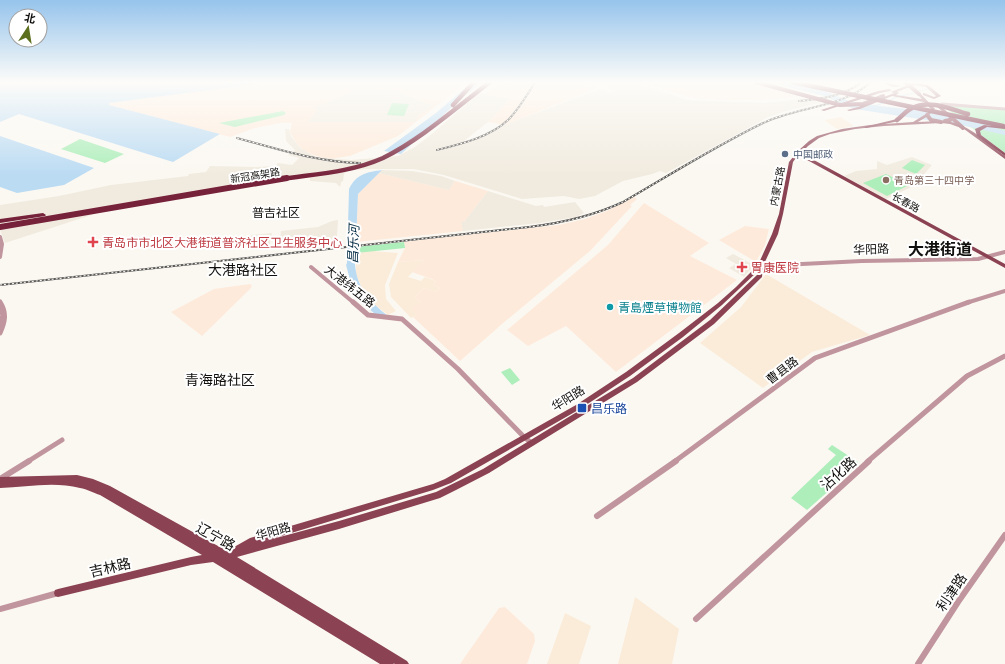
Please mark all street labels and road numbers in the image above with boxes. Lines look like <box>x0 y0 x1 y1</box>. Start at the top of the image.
street label: 新冠高架路 <box>229 165 281 185</box>
street label: 内蒙古路 <box>767 165 787 207</box>
street label: 长春路 <box>890 190 922 214</box>
street label: 华阳路 <box>853 241 889 257</box>
street label: 大港纬五路 <box>322 262 378 310</box>
street label: 曹县路 <box>763 353 801 387</box>
street label: 华阳路 <box>549 382 587 414</box>
street label: 沾化路 <box>817 453 859 493</box>
street label: 辽宁路 <box>194 518 238 554</box>
street label: 华阳路 <box>254 519 292 543</box>
street label: 吉林路 <box>88 554 132 580</box>
street label: 利津路 <box>932 570 970 614</box>

